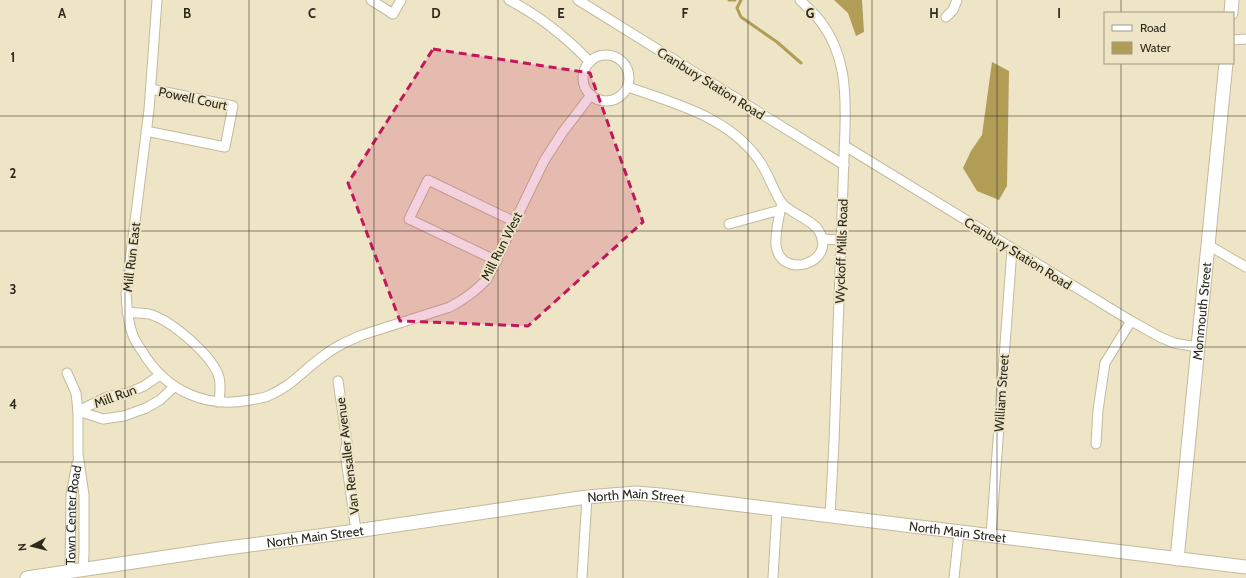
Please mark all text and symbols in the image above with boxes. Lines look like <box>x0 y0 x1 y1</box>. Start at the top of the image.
text: A <box>58 5 67 21</box>
text: B <box>183 5 191 21</box>
text: C <box>308 5 316 21</box>
text: D <box>431 5 441 21</box>
text: E <box>557 5 565 21</box>
text: F <box>682 5 689 21</box>
text: G <box>806 5 815 21</box>
text: H <box>929 5 939 21</box>
text: I <box>1057 5 1061 21</box>
legend <box>1104 12 1234 64</box>
text: Road <box>1140 20 1166 35</box>
text: Water <box>1140 40 1171 55</box>
street label: Cranbury Station Road <box>654 43 768 123</box>
text: 1 <box>11 49 15 65</box>
street label: Powell Court <box>157 83 229 113</box>
text: 2 <box>10 165 17 181</box>
street label: Wyckoff Mills Road <box>831 198 851 304</box>
street label: Mill Run West <box>477 208 525 283</box>
street label: Cranbury Station Road <box>961 213 1075 293</box>
street label: Mill Run East <box>119 221 143 293</box>
street label: Monmouth Street <box>1189 261 1214 361</box>
text: 3 <box>9 281 17 297</box>
street label: William Street <box>990 353 1012 432</box>
street label: Mill Run <box>92 381 138 411</box>
text: 4 <box>9 396 17 412</box>
street label: Van Rensaller Avenue <box>332 396 362 516</box>
street label: Town Center Road <box>62 464 84 565</box>
street label: North Main Street <box>587 485 686 506</box>
street label: North Main Street <box>908 518 1008 546</box>
street label: North Main Street <box>265 522 365 551</box>
north arrow <box>12 526 52 566</box>
text: N <box>15 543 29 552</box>

